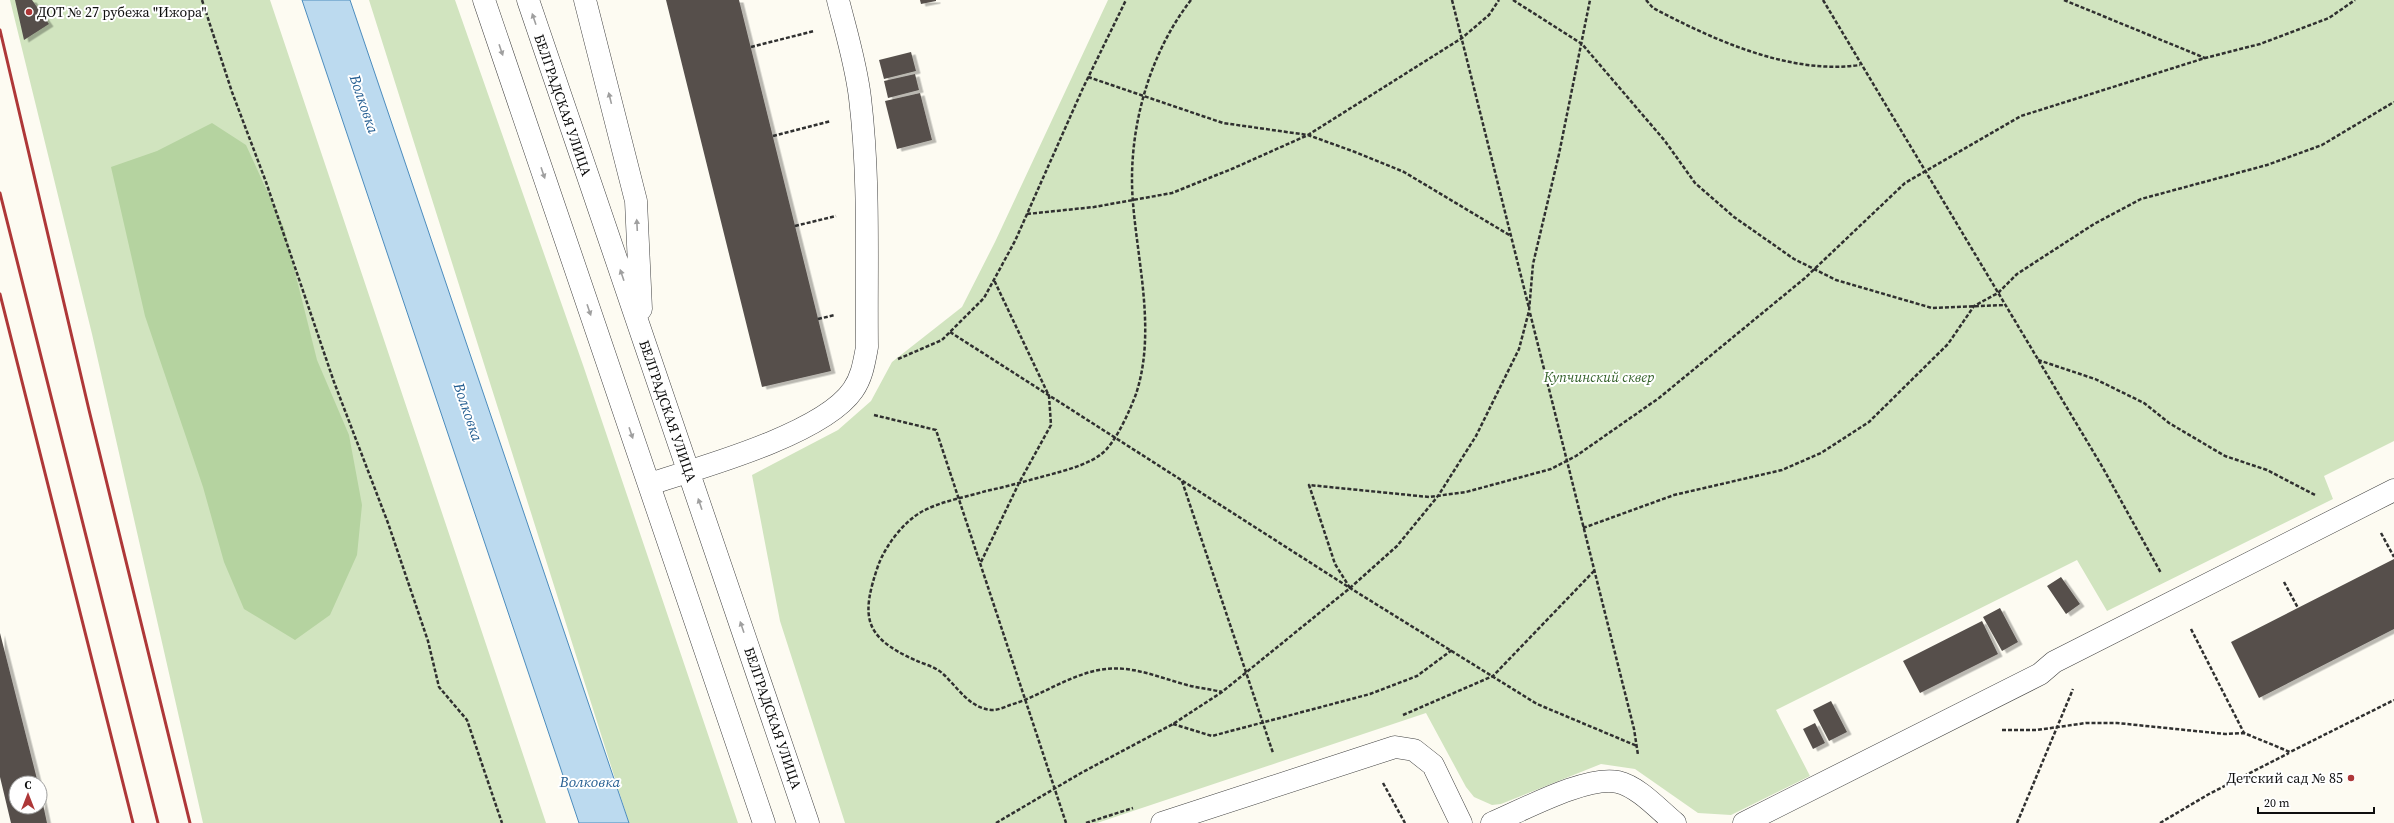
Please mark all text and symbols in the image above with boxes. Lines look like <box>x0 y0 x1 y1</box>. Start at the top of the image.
place label: ДОТ № 27 рубежа "Ижора" <box>37 2 206 22</box>
marker: ДОТ № 27 рубежа "Ижора" <box>24 7 34 17</box>
one-way arrow <box>531 13 537 25</box>
street label: БЕЛГРАДСКАЯ УЛИЦА <box>529 31 597 179</box>
one-way arrow <box>498 45 504 57</box>
water label: Волковка <box>344 71 384 136</box>
one-way arrow <box>607 92 613 104</box>
one-way arrow <box>540 168 546 180</box>
one-way arrow <box>633 219 640 231</box>
one-way arrow <box>618 269 624 281</box>
one-way arrow <box>587 304 593 316</box>
street label: БЕЛГРАДСКАЯ УЛИЦА <box>634 337 702 485</box>
park label: Купчинский сквер <box>1543 367 1654 387</box>
water label: Волковка <box>448 379 488 444</box>
one-way arrow <box>629 427 635 439</box>
one-way arrow <box>696 498 702 510</box>
one-way arrow <box>738 621 744 633</box>
street label: БЕЛГРАДСКАЯ УЛИЦА <box>739 644 807 792</box>
place label: Детский сад № 85 <box>2226 768 2343 788</box>
water label: Волковка <box>559 771 621 792</box>
marker: Детский сад № 85 <box>2346 773 2356 783</box>
north arrow <box>8 775 48 815</box>
text: С <box>25 778 32 793</box>
scale bar <box>2258 789 2374 815</box>
text: 20 m <box>2264 795 2290 811</box>

